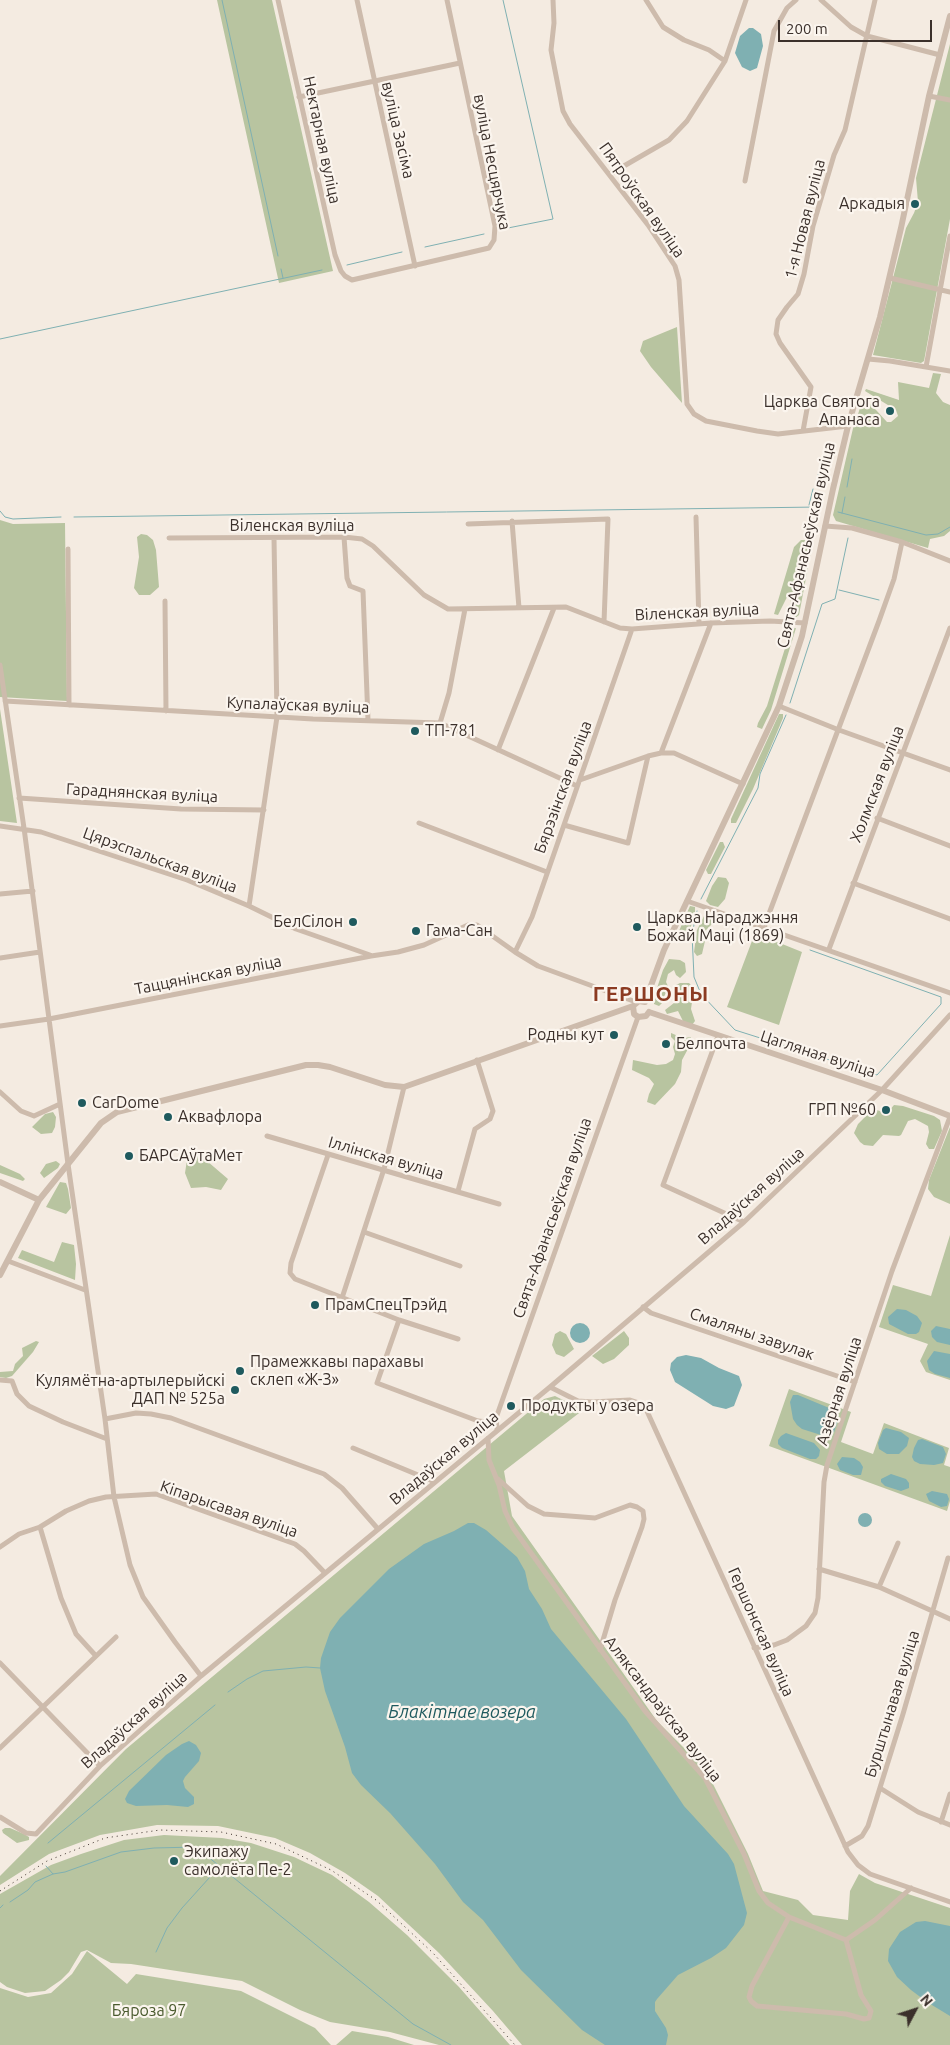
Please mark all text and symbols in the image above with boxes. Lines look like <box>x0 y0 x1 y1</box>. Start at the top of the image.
scale bar <box>780 10 934 42</box>
text: 200 m <box>786 20 828 37</box>
street label: Нектарная вуліца <box>299 75 345 205</box>
street label: вуліца Засіма <box>378 80 418 180</box>
street label: вуліца Несцярчука <box>469 92 515 232</box>
street label: Пятроўская вуліца <box>595 139 689 261</box>
street label: 1-я Новая вуліца <box>781 157 829 281</box>
place label: Аркадыя <box>839 194 905 214</box>
marker: Аркадыя <box>909 198 921 210</box>
place label: Царква Святога Апанаса <box>764 392 880 430</box>
marker: Царква Святога Апанаса <box>884 405 896 417</box>
street label: Свята-Афанасьеўская вуліца <box>773 440 839 650</box>
street label: Віленская вуліца <box>230 516 354 536</box>
street label: Віленская вуліца <box>634 599 760 625</box>
street label: Купалаўская вуліца <box>226 693 370 717</box>
street label: Бярэзінская вуліца <box>530 718 596 856</box>
place label: ТП-781 <box>425 721 477 741</box>
street label: Холмская вуліца <box>846 723 908 845</box>
marker: ТП-781 <box>409 725 421 737</box>
street label: Гараднянская вуліца <box>65 779 219 807</box>
street label: Цярэспальская вуліца <box>80 823 240 897</box>
place label: Царква Нараджэння Божай Маці (1869) <box>647 908 798 946</box>
place label: БелСілон <box>273 912 343 932</box>
marker: БелСілон <box>347 916 359 928</box>
place label: Гама-Сан <box>426 921 493 941</box>
marker: Царква Нараджэння Божай Маці (1869) <box>631 921 643 933</box>
marker: Гама-Сан <box>410 925 422 937</box>
street label: Таццянінская вуліца <box>133 951 283 999</box>
district label: ГЕРШОНЫ <box>592 981 710 1007</box>
place label: Родны кут <box>528 1025 604 1045</box>
street label: Цагляная вуліца <box>758 1026 878 1082</box>
marker: Родны кут <box>608 1029 620 1041</box>
place label: Белпочта <box>676 1034 746 1054</box>
marker: Белпочта <box>660 1038 672 1050</box>
place label: CarDome <box>92 1093 159 1113</box>
marker: CarDome <box>76 1097 88 1109</box>
place label: ГРП №60 <box>808 1100 876 1120</box>
marker: ГРП №60 <box>880 1104 892 1116</box>
place label: Аквафлора <box>178 1107 262 1127</box>
marker: Аквафлора <box>162 1111 174 1123</box>
street label: Свята-Афанасьеўская вуліца <box>509 1115 595 1321</box>
street label: Іллінская вуліца <box>326 1132 446 1184</box>
street label: Владаўская вуліца <box>694 1143 808 1249</box>
place label: БАРСАўтаМет <box>139 1146 243 1166</box>
marker: БАРСАўтаМет <box>123 1150 135 1162</box>
place label: ПрамСпецТрэйд <box>325 1295 447 1315</box>
marker: ПрамСпецТрэйд <box>309 1299 321 1311</box>
street label: Смаляны завулак <box>687 1304 817 1364</box>
street label: Азёрная вуліца <box>812 1334 866 1448</box>
place label: Прамежкавы парахавы склеп «Ж-З» <box>250 1352 424 1390</box>
marker: Прамежкавы парахавы склеп «Ж-З» <box>234 1365 246 1377</box>
place label: Кулямётна-артылерыйскі ДАП № 525а <box>36 1371 225 1409</box>
marker: Кулямётна-артылерыйскі ДАП № 525а <box>229 1384 241 1396</box>
place label: Продукты у озера <box>521 1396 654 1416</box>
marker: Продукты у озера <box>505 1400 517 1412</box>
street label: Владаўская вуліца <box>386 1407 502 1509</box>
street label: Кіпарысавая вуліца <box>158 1476 300 1542</box>
street label: Гершонская вуліца <box>724 1564 798 1700</box>
street label: Бурштынавая вуліца <box>860 1628 924 1780</box>
street label: Аляксандраўская вуліца <box>600 1632 726 1786</box>
street label: Владаўская вуліца <box>77 1667 191 1773</box>
water label: Блакітнае возера <box>388 1701 536 1723</box>
place label: Экипажу самолёта Пе-2 <box>184 1842 292 1880</box>
marker: Экипажу самолёта Пе-2 <box>168 1855 180 1867</box>
north arrow <box>890 1985 940 2035</box>
text: N <box>917 1991 936 2009</box>
park label: Бяроза 97 <box>112 2001 186 2021</box>

